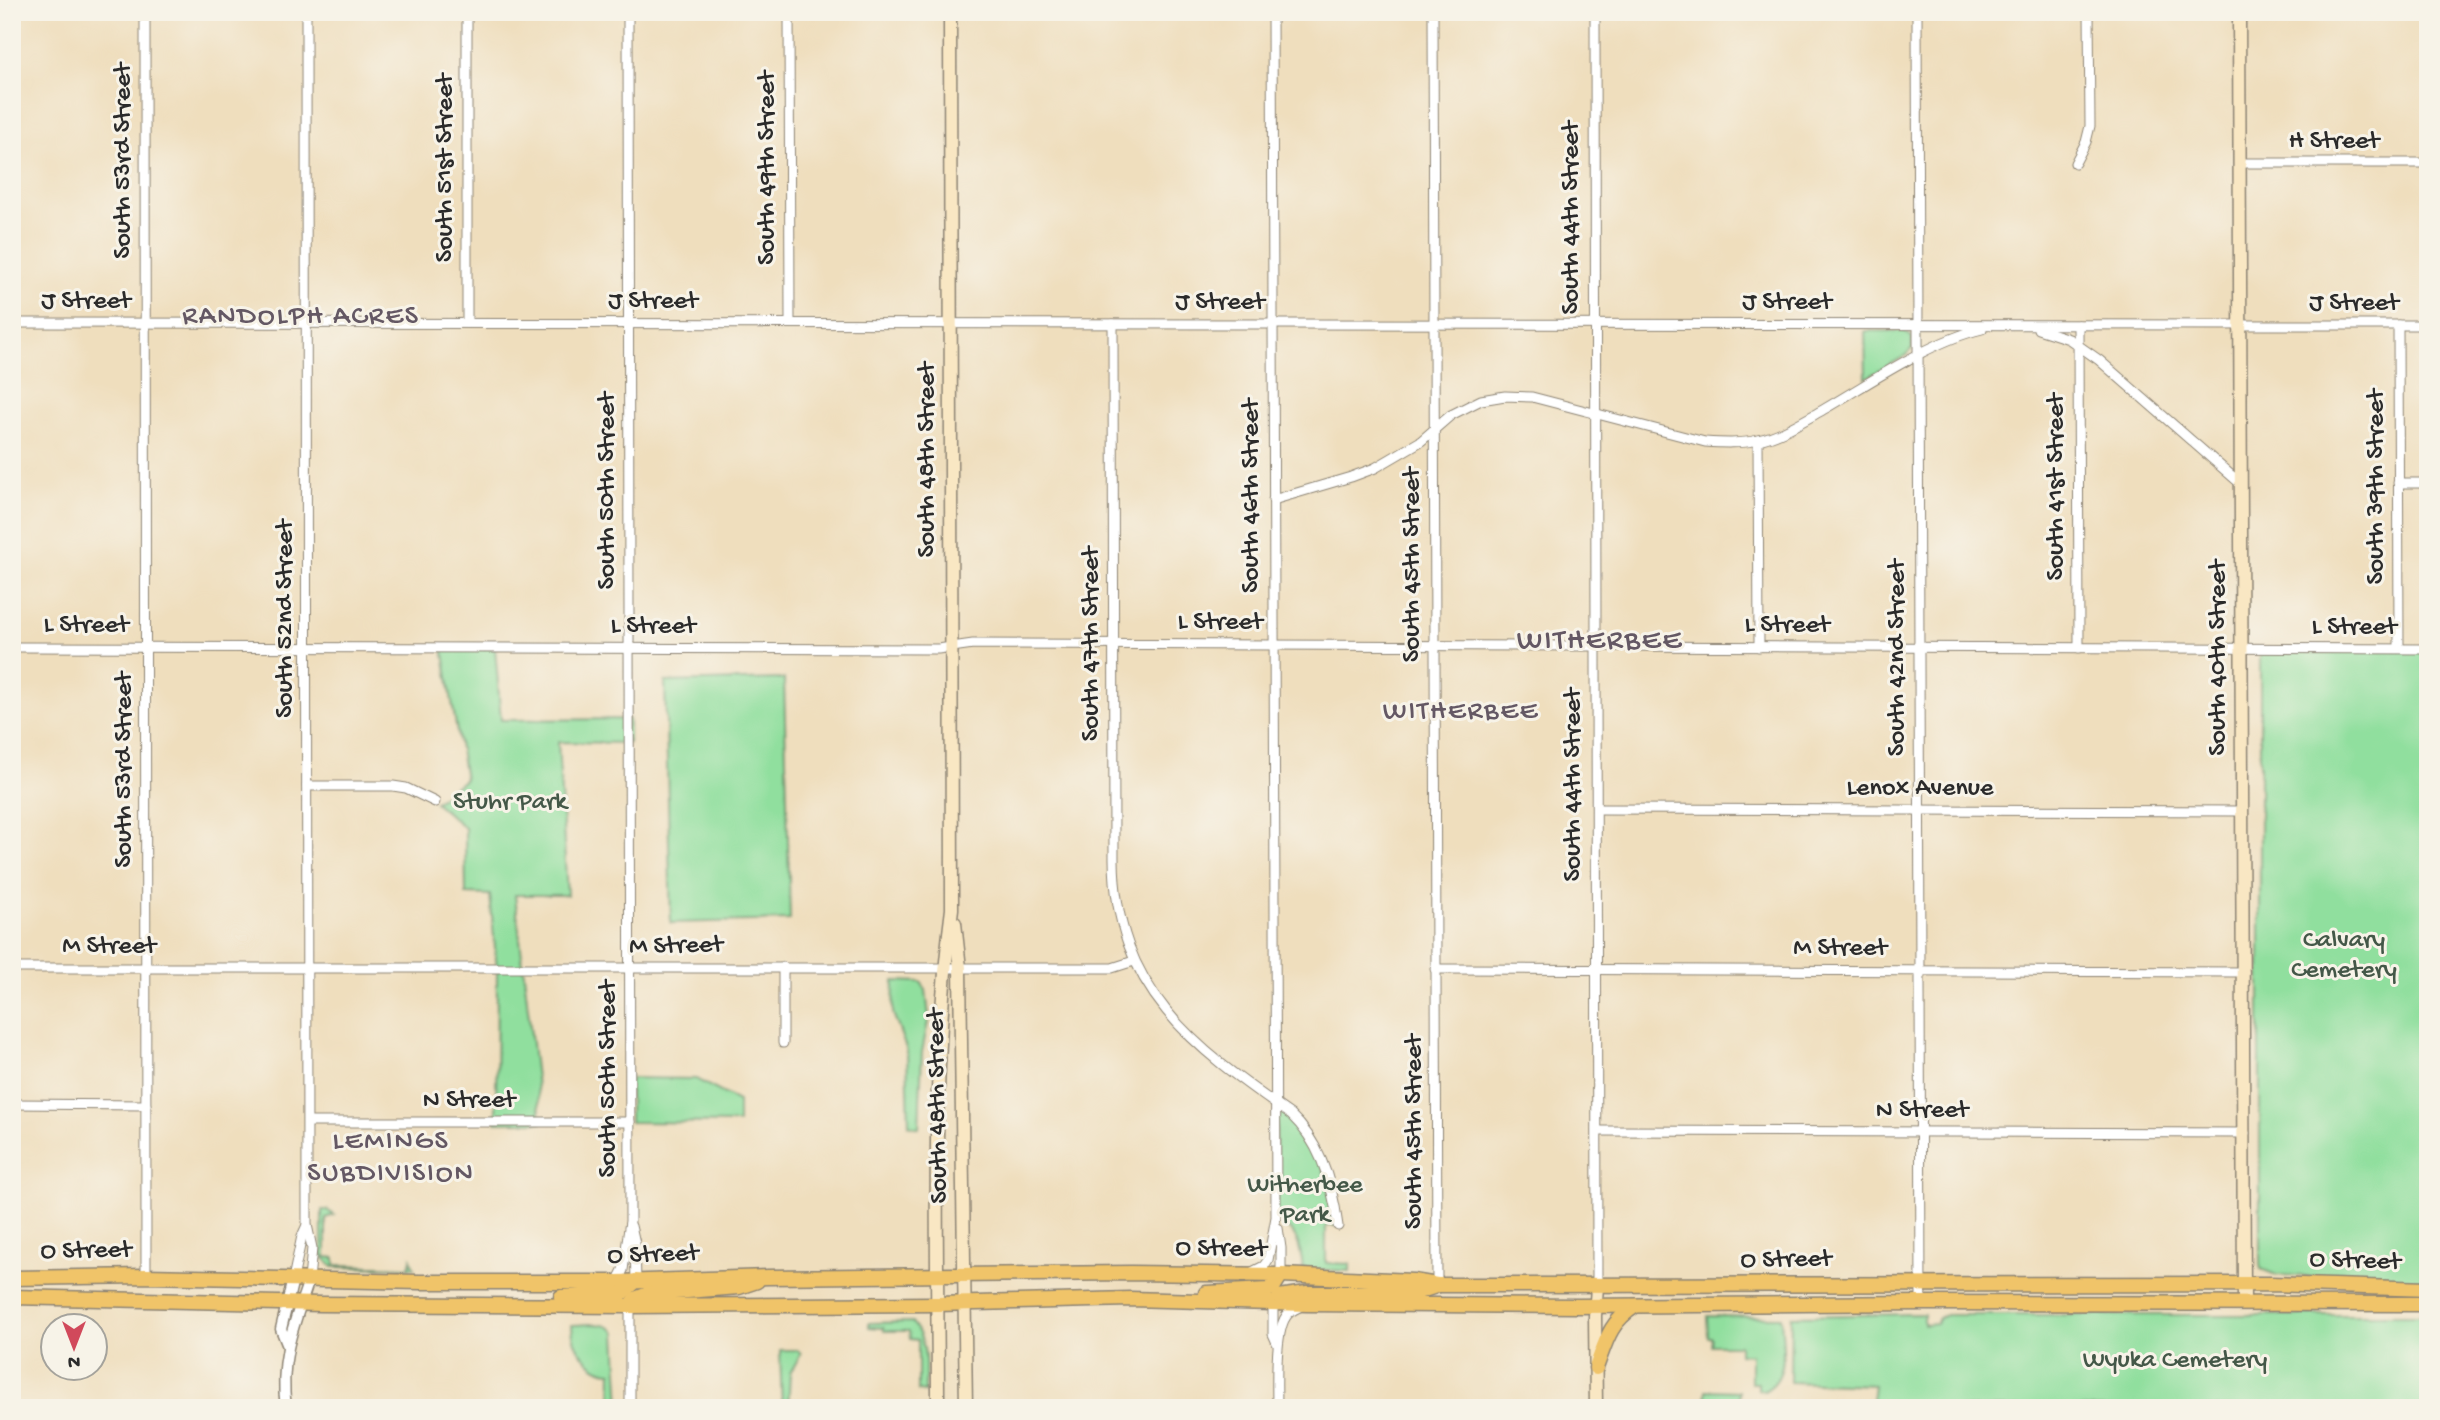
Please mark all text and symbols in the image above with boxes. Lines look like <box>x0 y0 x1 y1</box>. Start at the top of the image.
street label: South 53rd Street <box>109 61 140 259</box>
street label: South 49th Street <box>753 69 784 265</box>
street label: South 51st Street <box>431 71 462 262</box>
street label: South 44th Street <box>1557 119 1588 315</box>
street label: H Street <box>2289 127 2382 158</box>
street label: J Street <box>41 287 133 318</box>
street label: J Street <box>608 287 700 318</box>
street label: J Street <box>1175 288 1267 319</box>
street label: J Street <box>1742 288 1834 319</box>
street label: J Street <box>2309 289 2401 320</box>
district label: RANDOLPH ACRES <box>182 301 420 334</box>
street label: South 48th Street <box>913 360 944 558</box>
street label: South 39th Street <box>2362 387 2393 585</box>
street label: South 50th Street <box>593 390 624 590</box>
street label: South 41st Street <box>2042 391 2073 580</box>
street label: South 46th Street <box>1237 397 1268 593</box>
street label: South 45th Street <box>1398 465 1429 662</box>
street label: South 52nd Street <box>271 518 302 718</box>
street label: South 47th Street <box>1077 544 1108 741</box>
street label: South 42nd Street <box>1883 557 1914 756</box>
street label: South 40th Street <box>2204 558 2235 756</box>
street label: L Street <box>1177 608 1265 639</box>
street label: L Street <box>43 611 131 642</box>
street label: L Street <box>1744 611 1832 642</box>
street label: L Street <box>610 612 698 643</box>
street label: L Street <box>2311 613 2399 644</box>
district label: WITHERBEE <box>1517 625 1683 660</box>
street label: South 53rd Street <box>110 670 141 868</box>
street label: South 44th Street <box>1559 686 1590 882</box>
district label: WITHERBEE <box>1383 696 1539 729</box>
street label: Lenox Avenue <box>1847 774 1994 805</box>
park label: Stuhr Park <box>453 788 569 819</box>
park label: Calvary Cemetery <box>2291 926 2397 987</box>
street label: M Street <box>629 931 725 963</box>
street label: M Street <box>62 932 158 963</box>
street label: M Street <box>1793 934 1889 965</box>
street label: South 50th Street <box>594 978 625 1178</box>
street label: South 48th Street <box>922 1006 956 1204</box>
street label: South 45th Street <box>1400 1032 1431 1229</box>
street label: N Street <box>423 1086 518 1117</box>
street label: N Street <box>1876 1096 1971 1127</box>
district label: LEMINGS SUBDIVISION <box>307 1126 475 1191</box>
park label: Witherbee Park <box>1247 1171 1363 1232</box>
street label: O Street <box>1175 1234 1269 1266</box>
street label: O Street <box>40 1236 134 1268</box>
street label: O Street <box>607 1239 701 1273</box>
street label: O Street <box>1740 1245 1834 1277</box>
street label: O Street <box>2309 1245 2403 1279</box>
north arrow <box>38 1312 108 1382</box>
park label: Wyuka Cemetery <box>2083 1346 2268 1377</box>
text: N <box>68 1349 80 1372</box>

